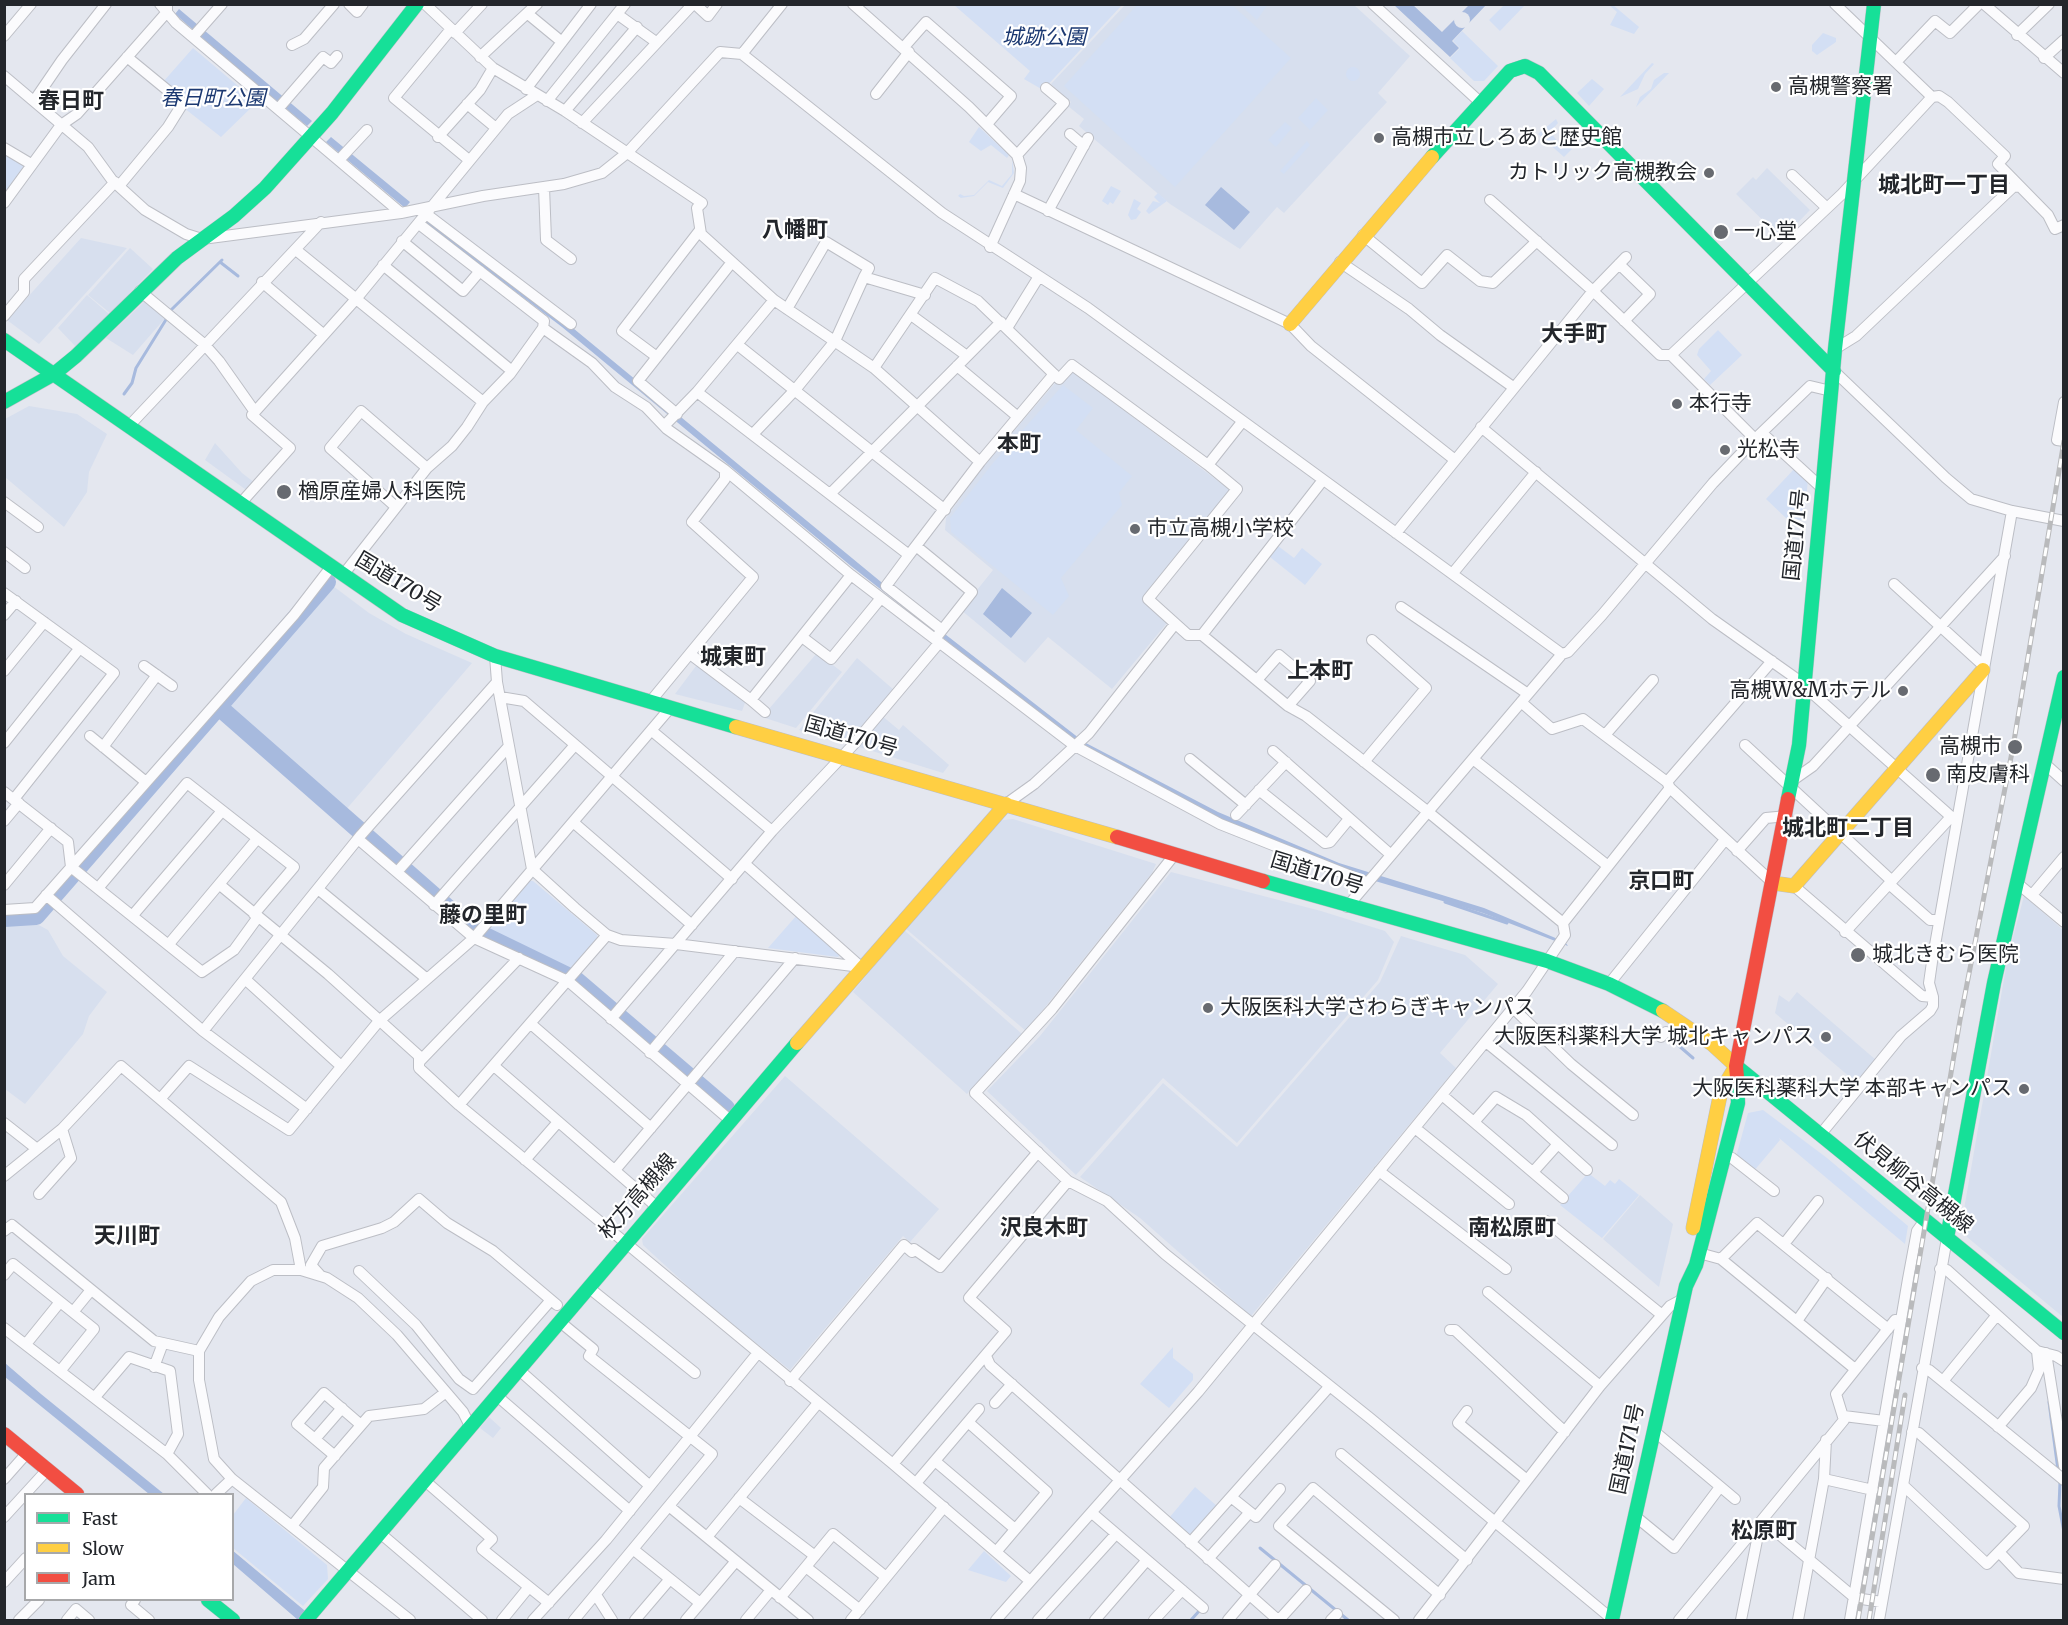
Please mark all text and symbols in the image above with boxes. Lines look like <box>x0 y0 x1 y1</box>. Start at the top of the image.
park label: 城跡公園 <box>1002 25 1086 51</box>
place label: 高槻警察署 <box>1788 74 1893 100</box>
marker: 高槻警察署 <box>1769 80 1783 94</box>
park label: 春日町公園 <box>161 86 265 112</box>
district label: 春日町 <box>38 89 104 115</box>
place label: 高槻市立しろあと歴史館 <box>1391 125 1622 151</box>
marker: 高槻市立しろあと歴史館 <box>1372 131 1386 145</box>
place label: カトリック高槻教会 <box>1508 160 1697 186</box>
marker: カトリック高槻教会 <box>1702 166 1716 180</box>
district label: 城北町一丁目 <box>1878 173 2010 199</box>
district label: 八幡町 <box>762 218 828 244</box>
place label: 一心堂 <box>1734 219 1797 245</box>
marker: 一心堂 <box>1712 223 1730 241</box>
district label: 大手町 <box>1541 322 1607 348</box>
place label: 本行寺 <box>1689 391 1752 417</box>
marker: 本行寺 <box>1670 397 1684 411</box>
district label: 本町 <box>997 432 1041 458</box>
place label: 光松寺 <box>1737 437 1800 463</box>
marker: 光松寺 <box>1718 443 1732 457</box>
place label: 楢原産婦人科医院 <box>298 479 466 505</box>
marker: 楢原産婦人科医院 <box>275 483 293 501</box>
street label: 国道171号 <box>1780 488 1814 582</box>
place label: 市立高槻小学校 <box>1147 516 1294 542</box>
marker: 市立高槻小学校 <box>1128 522 1142 536</box>
street label: 国道170号 <box>350 547 446 619</box>
district label: 城東町 <box>700 645 766 671</box>
district label: 上本町 <box>1287 659 1353 685</box>
place label: 高槻W&Mホテル <box>1729 678 1891 704</box>
marker: 高槻W&Mホテル <box>1896 684 1910 698</box>
street label: 国道170号 <box>801 712 901 762</box>
place label: 高槻市 <box>1939 734 2002 760</box>
marker: 高槻市 <box>2006 738 2024 756</box>
place label: 南皮膚科 <box>1946 762 2030 788</box>
marker: 南皮膚科 <box>1924 766 1942 784</box>
district label: 城北町二丁目 <box>1782 816 1914 842</box>
street label: 国道170号 <box>1267 848 1367 900</box>
district label: 京口町 <box>1628 869 1694 895</box>
district label: 藤の里町 <box>439 903 527 929</box>
place label: 城北きむら医院 <box>1872 942 2019 968</box>
marker: 城北きむら医院 <box>1849 946 1867 964</box>
place label: 大阪医科大学さわらぎキャンパス <box>1220 995 1535 1021</box>
marker: 大阪医科大学さわらぎキャンパス <box>1201 1001 1215 1015</box>
place label: 大阪医科薬科大学 城北キャンパス <box>1494 1024 1814 1050</box>
marker: 大阪医科薬科大学 城北キャンパス <box>1819 1030 1833 1044</box>
place label: 大阪医科薬科大学 本部キャンパス <box>1692 1076 2012 1102</box>
marker: 大阪医科薬科大学 本部キャンパス <box>2017 1082 2031 1096</box>
street label: 伏見柳谷高槻線 <box>1848 1127 1978 1239</box>
street label: 枚方高槻線 <box>594 1149 682 1245</box>
district label: 沢良木町 <box>1000 1216 1088 1242</box>
district label: 南松原町 <box>1468 1216 1556 1242</box>
district label: 天川町 <box>94 1224 160 1250</box>
street label: 国道171号 <box>1606 1401 1650 1497</box>
legend <box>24 1493 234 1601</box>
text: Fast <box>82 1507 118 1530</box>
district label: 松原町 <box>1731 1519 1797 1545</box>
text: Slow <box>82 1537 124 1560</box>
text: Jam <box>82 1567 116 1590</box>

